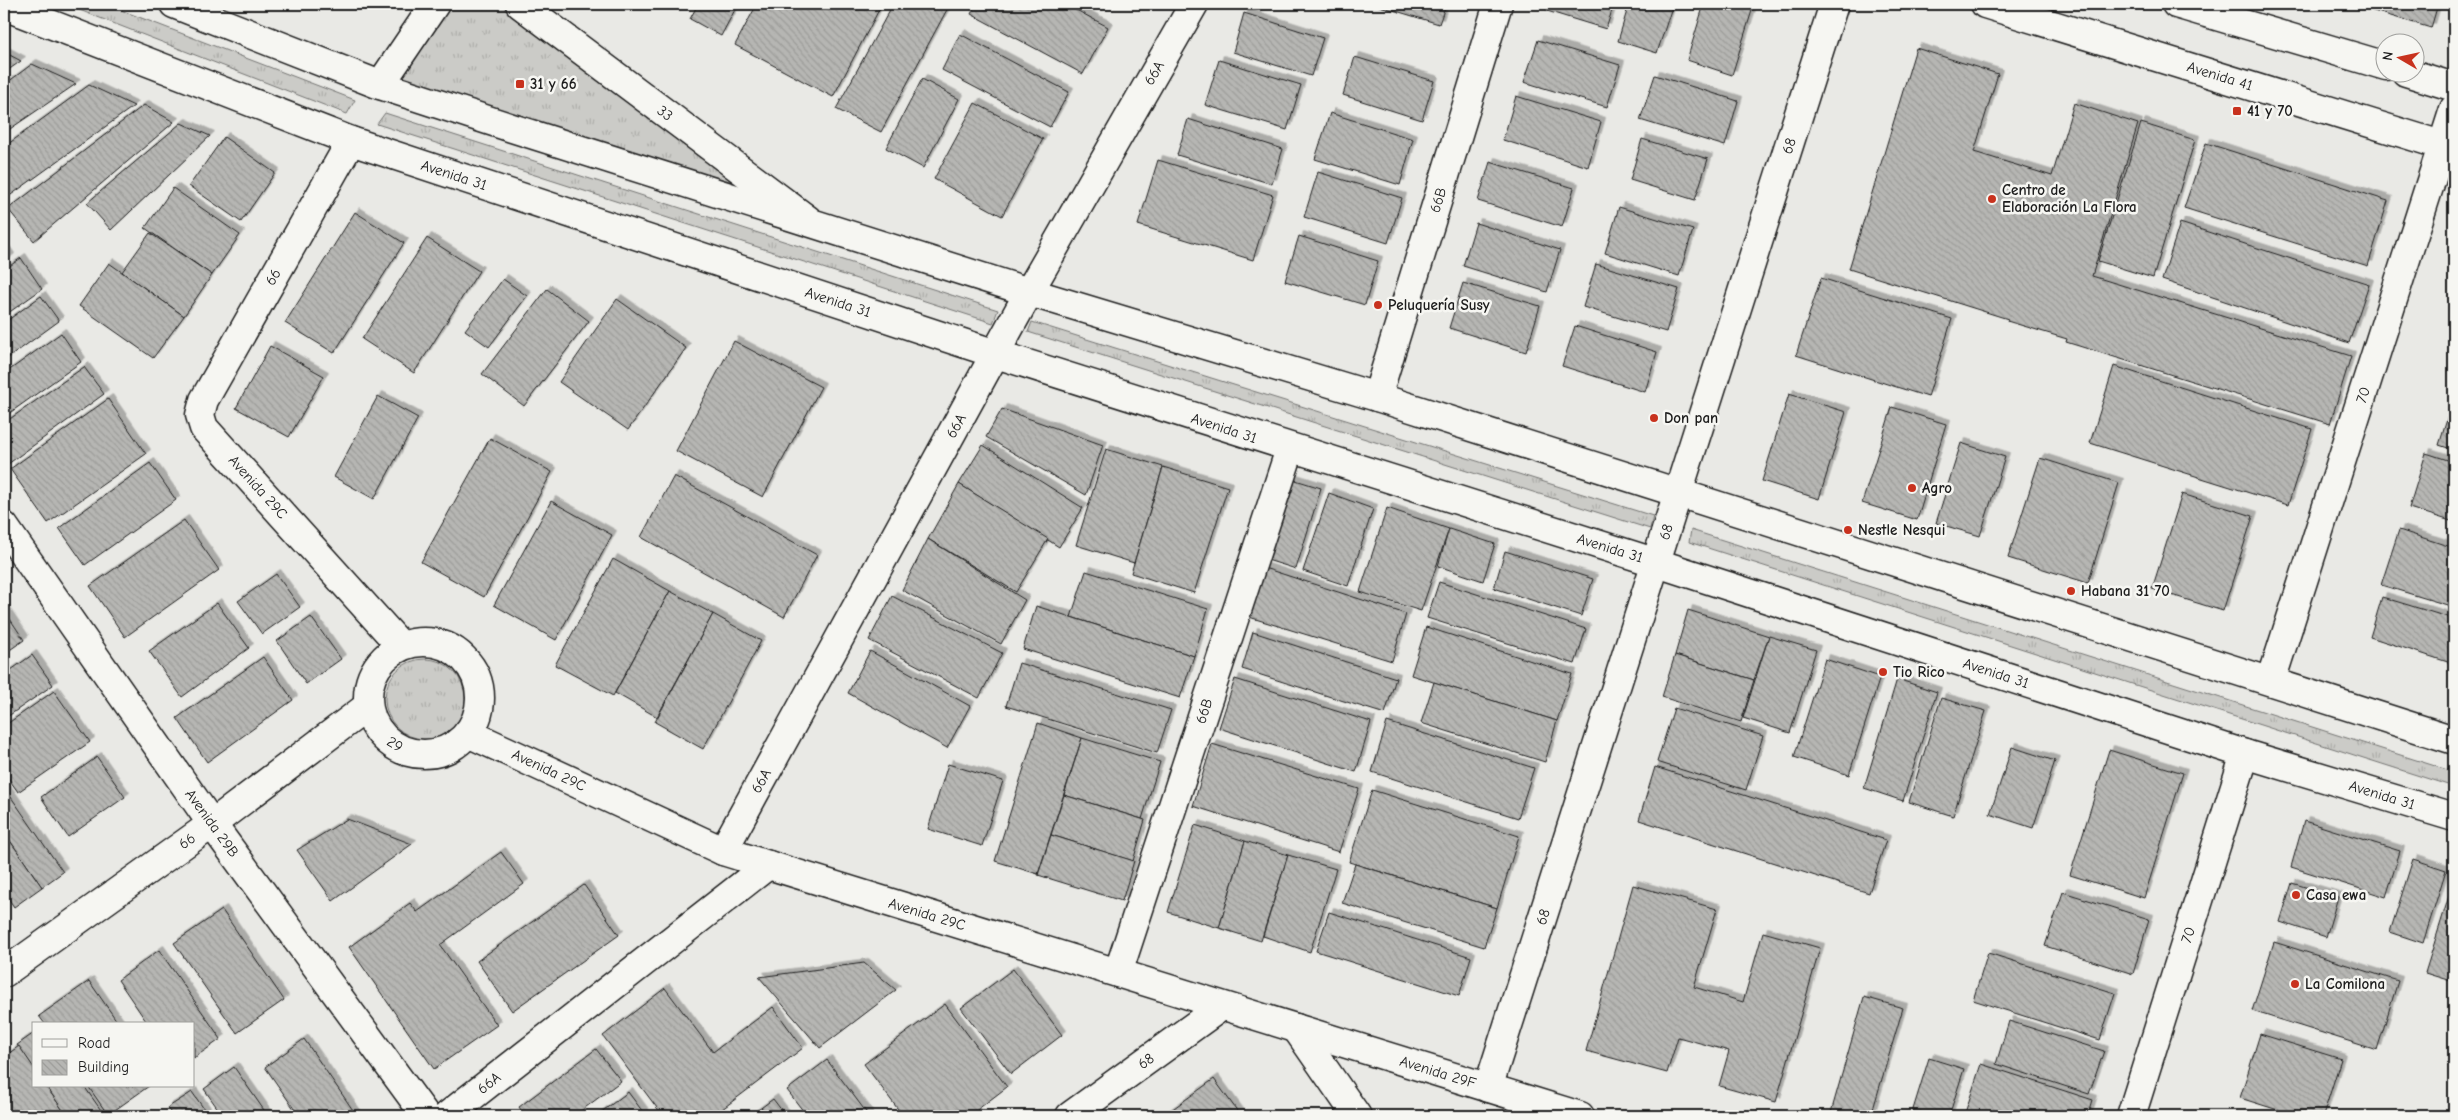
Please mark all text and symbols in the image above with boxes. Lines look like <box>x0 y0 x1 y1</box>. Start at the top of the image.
north arrow <box>2376 32 2426 82</box>
text: N <box>2379 50 2397 62</box>
street label: 66A <box>1140 57 1168 88</box>
street label: Avenida 41 <box>2185 57 2255 95</box>
place label: 31 y 66 <box>530 75 577 93</box>
marker: 31 y 66 <box>514 78 526 90</box>
street label: 33 <box>654 101 676 125</box>
place label: 41 y 70 <box>2247 102 2293 120</box>
marker: 41 y 70 <box>2231 105 2243 117</box>
street label: 68 <box>1778 136 1800 156</box>
street label: Avenida 31 <box>419 156 489 194</box>
place label: Centro de Elaboración La Flora <box>2002 181 2137 216</box>
street label: 66B <box>1426 185 1450 215</box>
marker: Centro de Elaboración La Flora <box>1986 193 1998 205</box>
street label: 66 <box>261 265 285 289</box>
street label: Avenida 31 <box>803 283 873 321</box>
place label: Peluquería Susy <box>1388 296 1490 314</box>
marker: Peluquería Susy <box>1372 299 1384 311</box>
street label: 70 <box>2352 384 2374 406</box>
street label: Avenida 31 <box>1189 409 1259 447</box>
place label: Don pan <box>1664 409 1718 427</box>
street label: 66A <box>942 410 970 441</box>
marker: Don pan <box>1648 412 1660 424</box>
street label: Avenida 29C <box>225 451 291 523</box>
place label: Agro <box>1922 479 1952 497</box>
marker: Agro <box>1906 482 1918 494</box>
place label: Nestle Nesqui <box>1858 521 1945 539</box>
street label: 68 <box>1655 522 1677 542</box>
marker: Nestle Nesqui <box>1842 524 1854 536</box>
street label: Avenida 31 <box>1575 529 1645 567</box>
place label: Habana 31 70 <box>2081 582 2170 600</box>
marker: Habana 31 70 <box>2065 585 2077 597</box>
street label: Avenida 31 <box>1961 654 2031 692</box>
place label: Tio Rico <box>1893 663 1945 681</box>
marker: Tio Rico <box>1877 666 1889 678</box>
street label: 66B <box>1191 696 1217 726</box>
street label: 29 <box>384 732 406 756</box>
street label: Avenida 29C <box>509 745 589 795</box>
street label: 66A <box>747 765 775 796</box>
street label: Avenida 31 <box>2347 776 2417 814</box>
street label: Avenida 29B <box>181 785 243 861</box>
street label: 66 <box>175 829 199 853</box>
place label: Casa ewa <box>2306 886 2366 904</box>
marker: Casa ewa <box>2290 889 2302 901</box>
street label: Avenida 29C <box>886 894 968 934</box>
street label: 68 <box>1532 907 1554 927</box>
street label: 70 <box>2177 924 2199 946</box>
place label: La Comilona <box>2305 975 2385 993</box>
marker: La Comilona <box>2289 978 2301 990</box>
legend <box>32 1022 195 1088</box>
text: Road <box>78 1034 110 1052</box>
street label: 68 <box>1134 1049 1158 1073</box>
street label: Avenida 29F <box>1398 1052 1479 1092</box>
text: Building <box>78 1058 129 1076</box>
street label: 66A <box>474 1068 505 1098</box>

